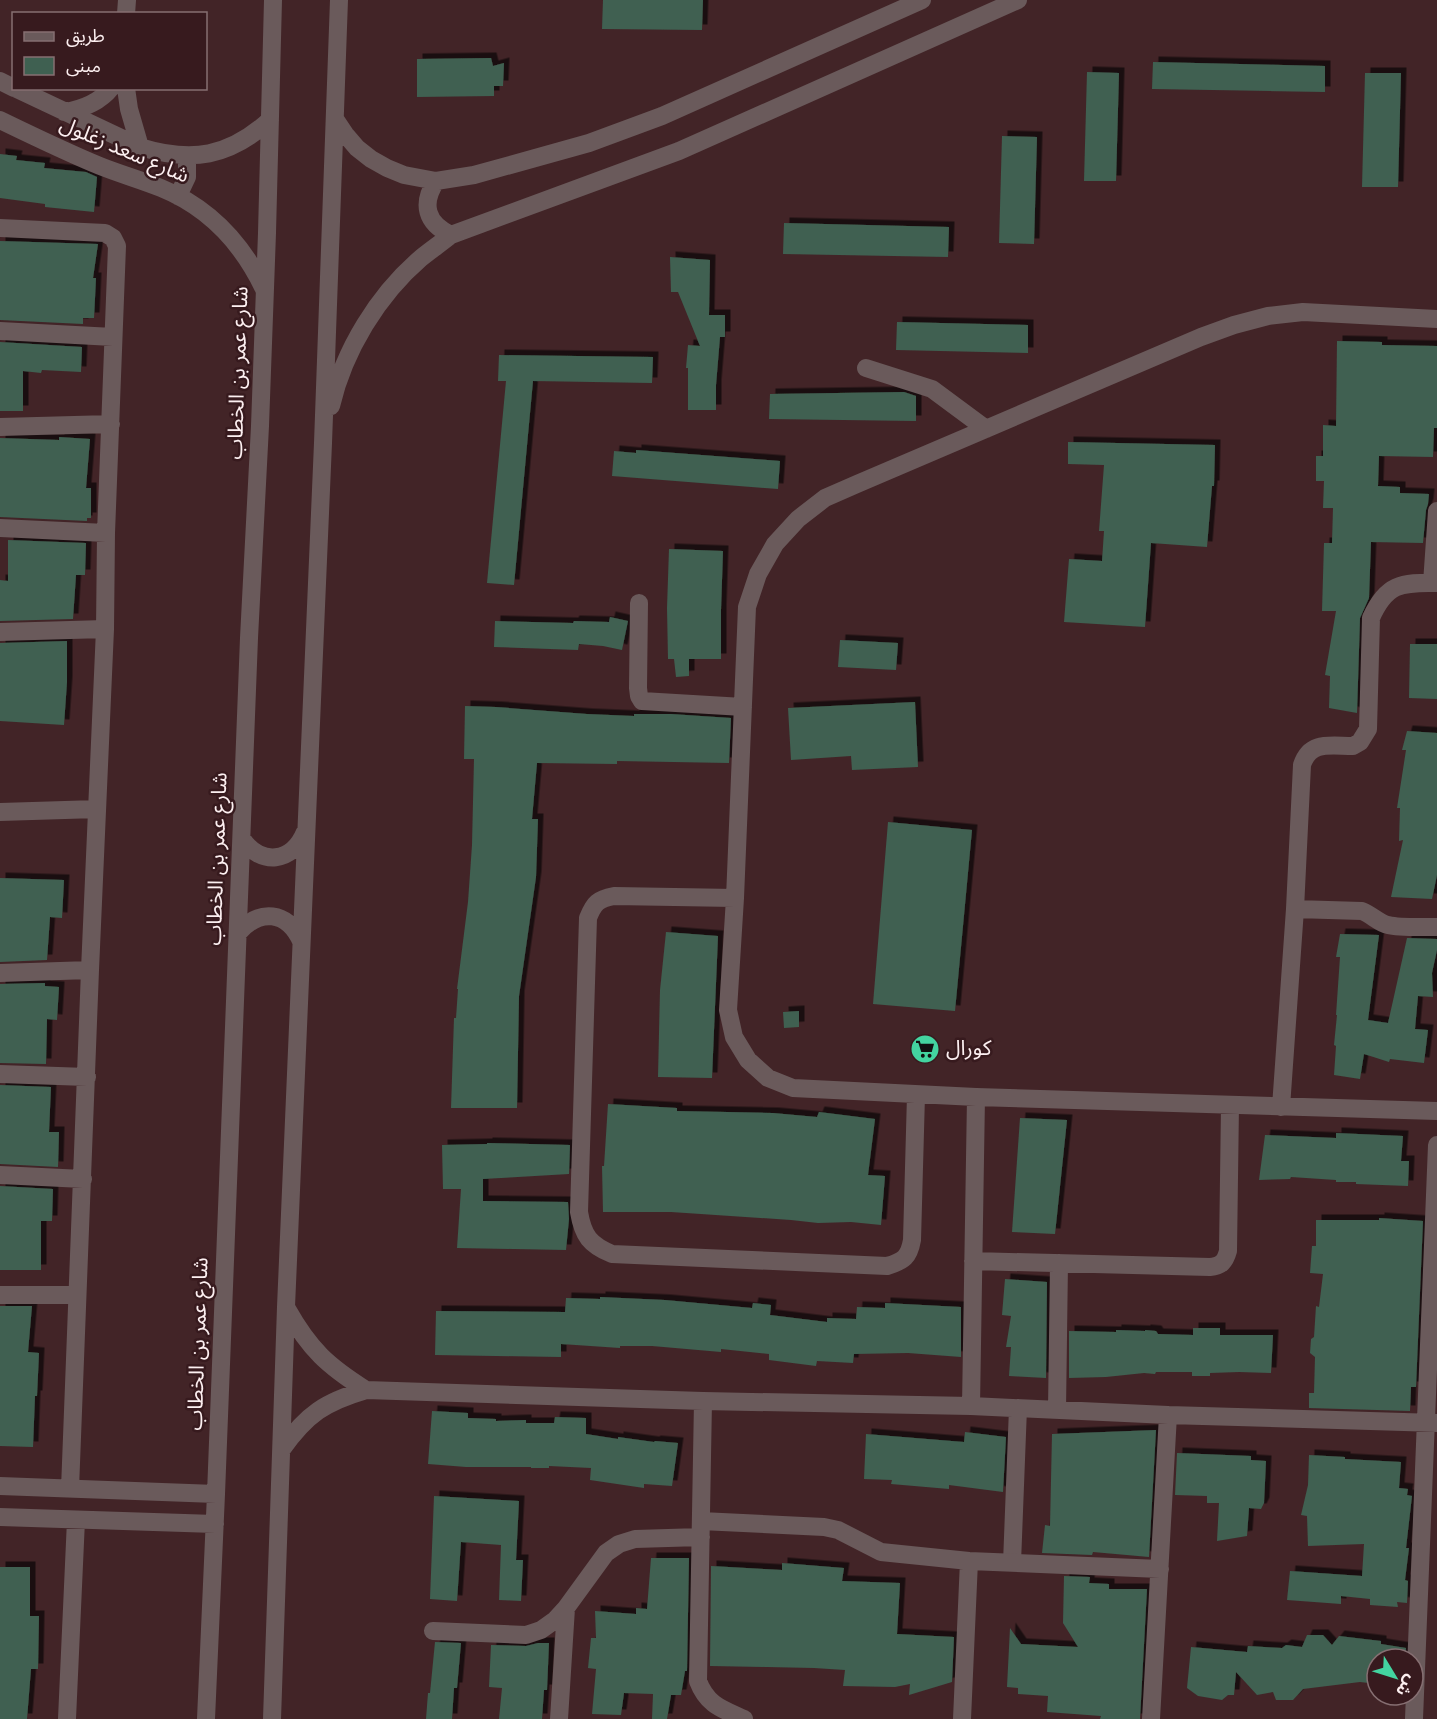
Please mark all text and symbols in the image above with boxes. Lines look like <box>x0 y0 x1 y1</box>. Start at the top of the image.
legend <box>12 12 207 90</box>
text: طريق <box>66 26 105 49</box>
text: مبنى <box>66 56 101 79</box>
street label: شارع سعد زغلول <box>55 112 193 190</box>
street label: شارع عمر بن الخطاب <box>222 286 256 460</box>
street label: شارع عمر بن الخطاب <box>201 772 235 946</box>
supermarket icon: كورال <box>909 1033 941 1065</box>
place label: كورال <box>946 1036 992 1063</box>
street label: شارع عمر بن الخطاب <box>182 1257 216 1431</box>
north arrow <box>1365 1647 1425 1707</box>
text: ش <box>1391 1670 1420 1700</box>

